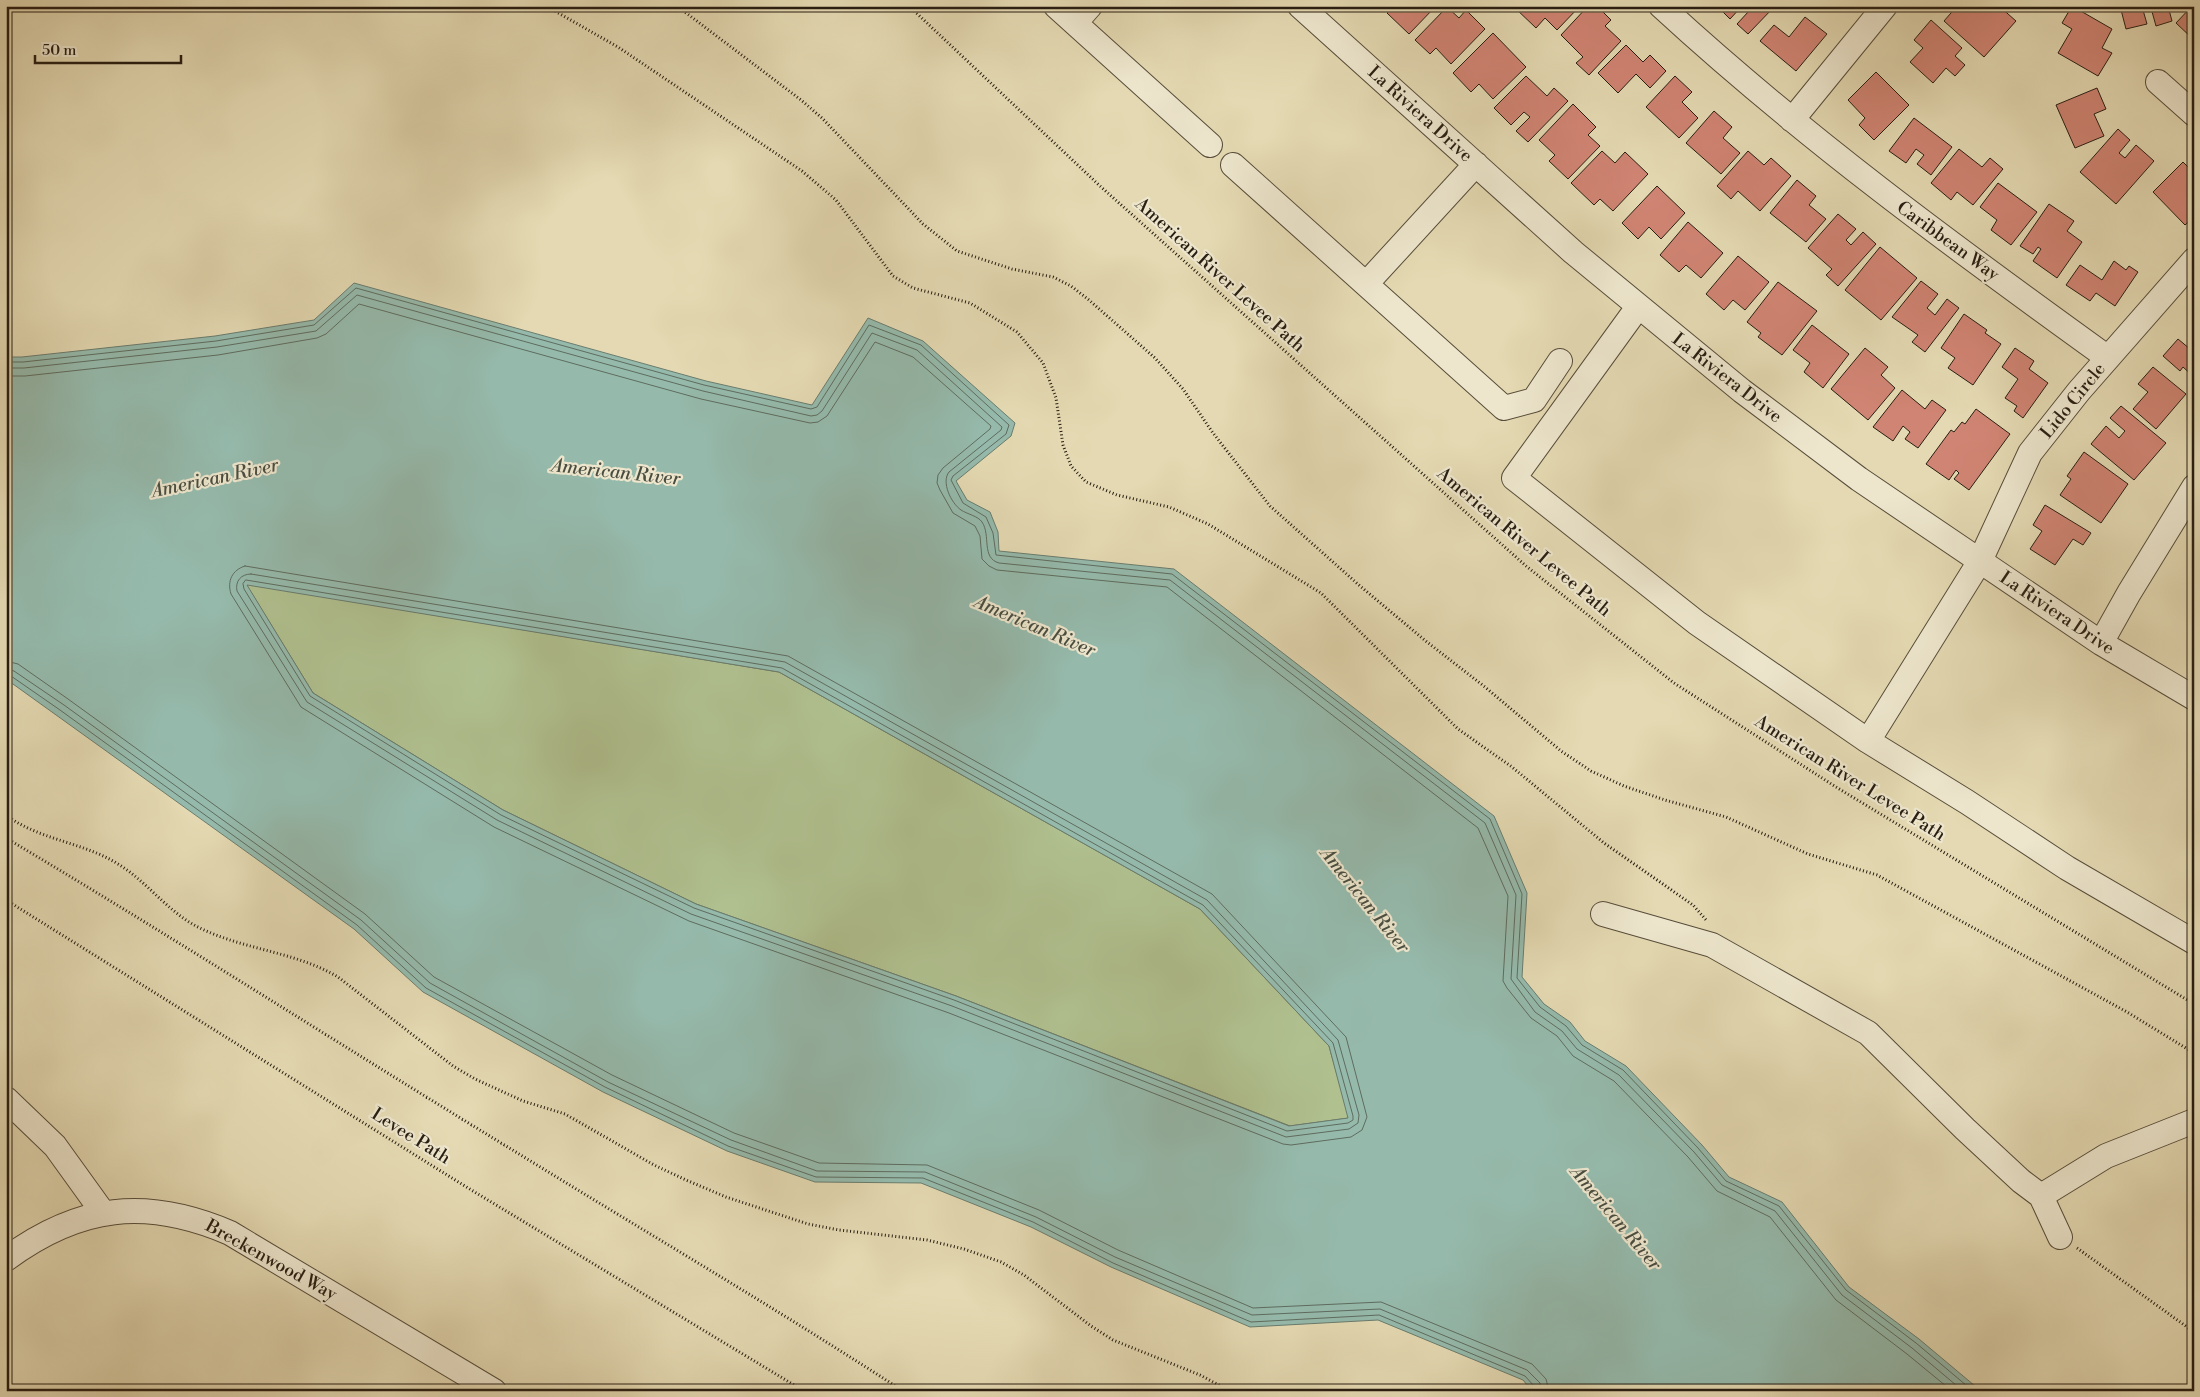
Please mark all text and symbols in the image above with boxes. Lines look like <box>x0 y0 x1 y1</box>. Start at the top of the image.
scale bar <box>35 32 181 64</box>
text: 50 m <box>42 41 76 60</box>
street label: La Riviera Drive <box>1363 61 1477 167</box>
street label: American River Levee Path <box>1130 192 1310 358</box>
street label: Caribbean Way <box>1892 196 2004 286</box>
street label: La Riviera Drive <box>1667 328 1787 428</box>
street label: Lido Circle <box>2035 358 2111 444</box>
water label: American River <box>147 453 282 504</box>
water label: American River <box>548 453 682 491</box>
street label: American River Levee Path <box>1431 462 1616 622</box>
street label: La Riviera Drive <box>1995 566 2119 660</box>
water label: American River <box>969 589 1100 663</box>
street label: American River Levee Path <box>1749 709 1950 846</box>
water label: American River <box>1314 841 1416 959</box>
street label: Levee Path <box>367 1103 455 1170</box>
water label: American River <box>1564 1159 1667 1276</box>
street label: Breckenwood Way <box>200 1214 341 1306</box>

